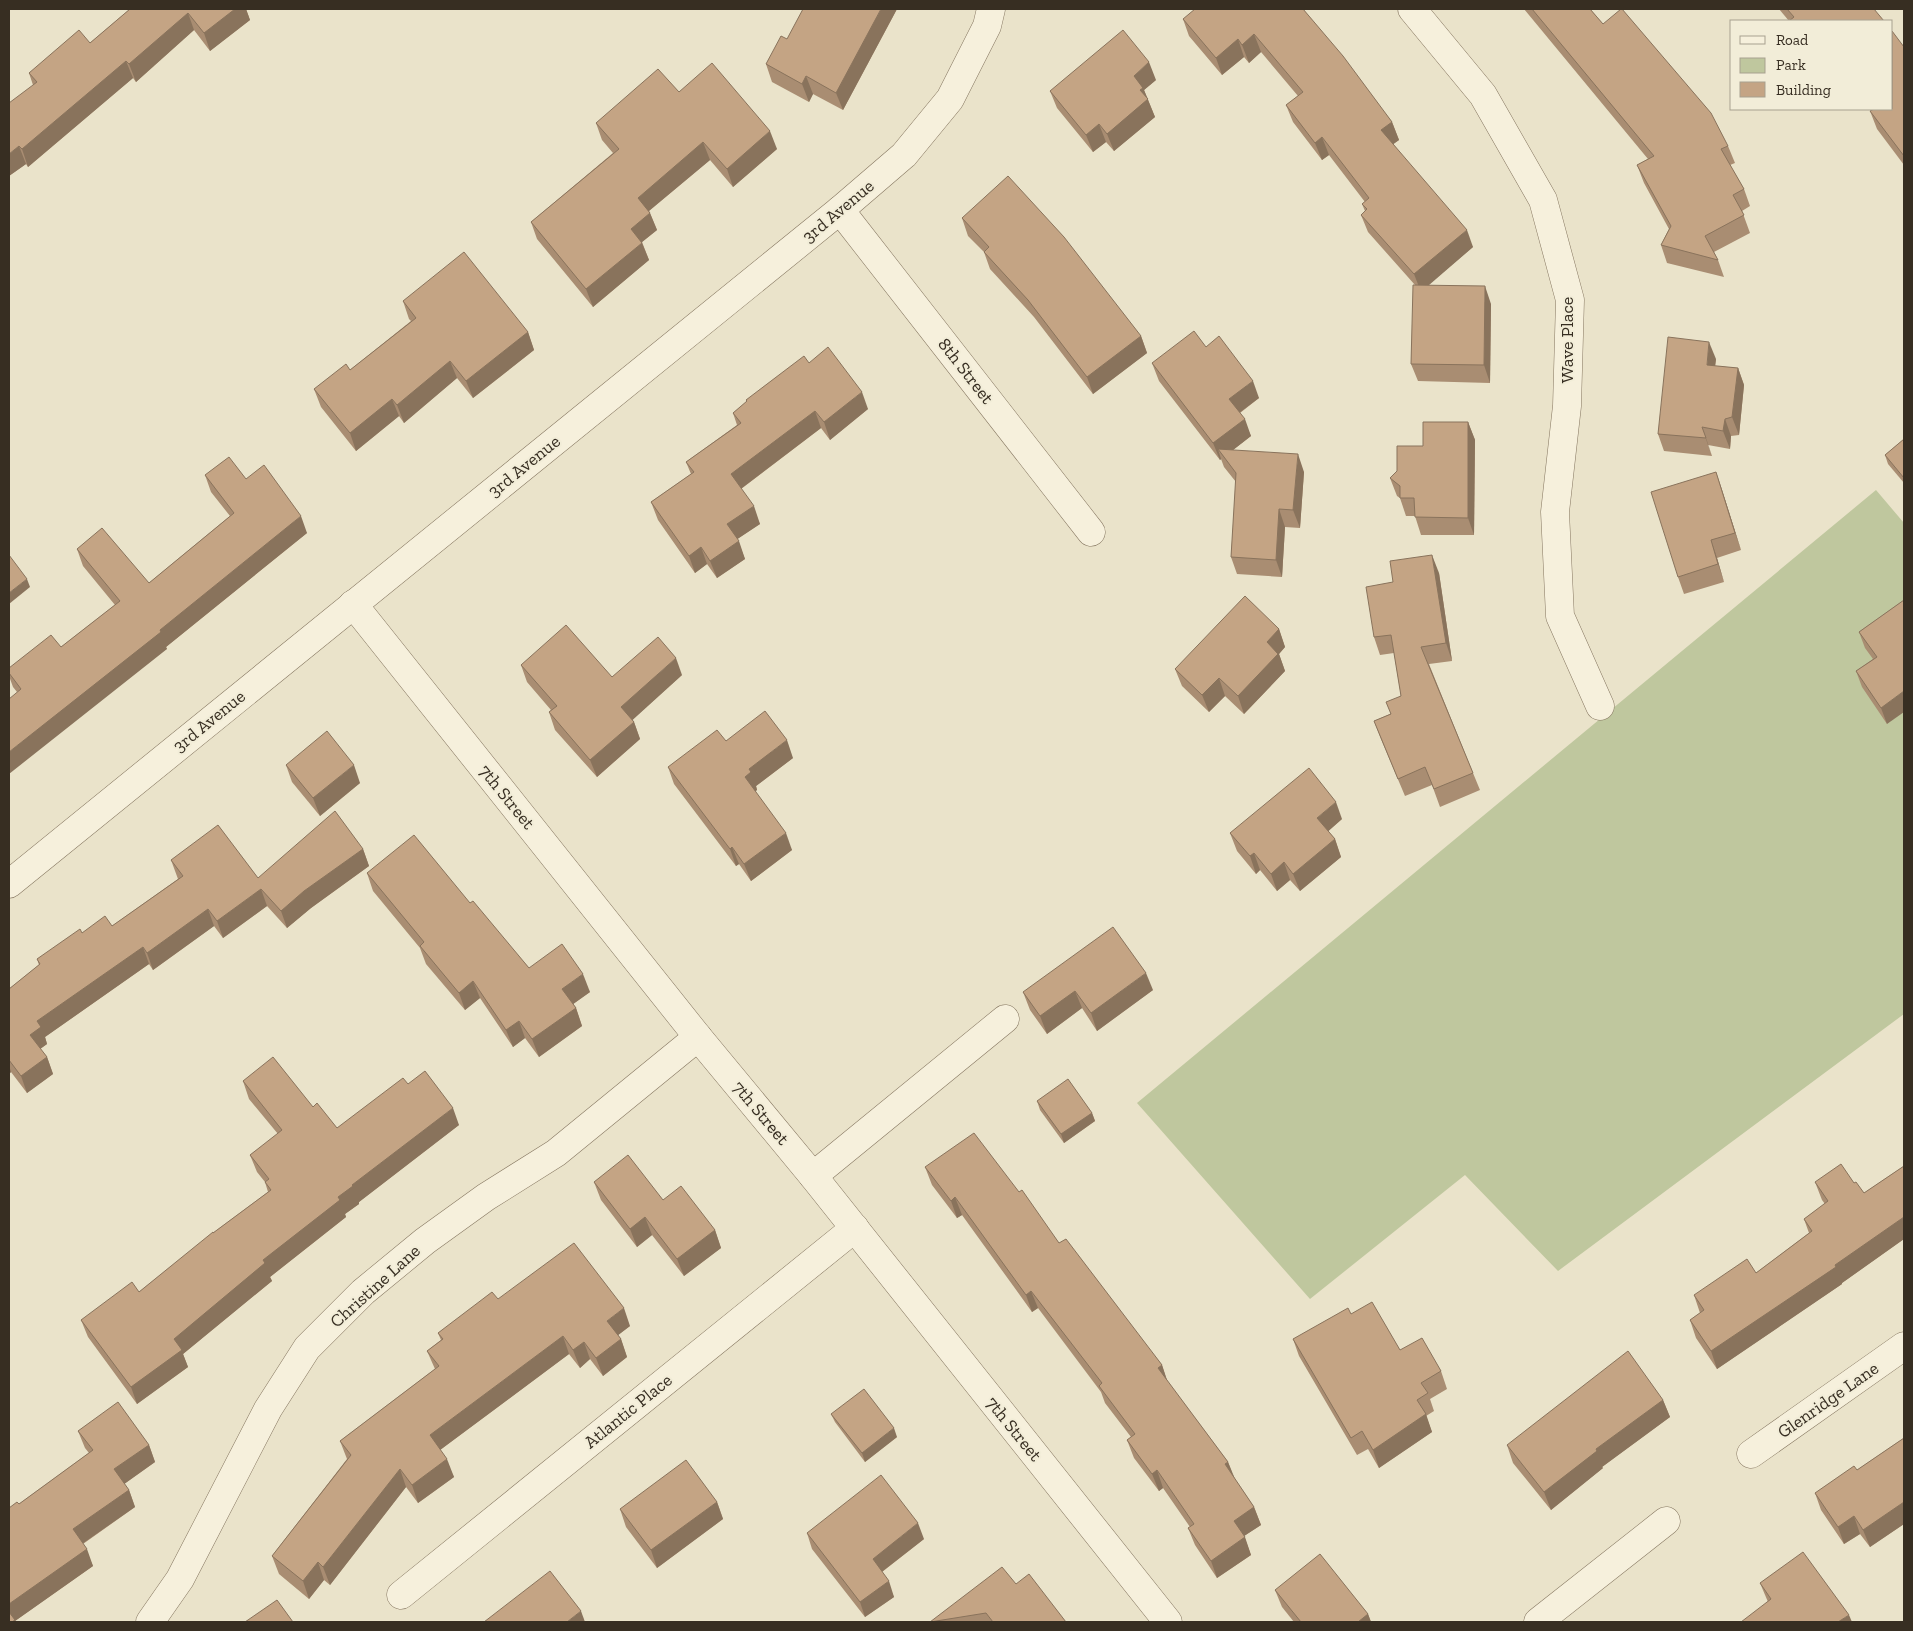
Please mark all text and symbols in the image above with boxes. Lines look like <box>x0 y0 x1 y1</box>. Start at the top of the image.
legend <box>1730 20 1893 110</box>
text: Road <box>1776 31 1809 49</box>
text: Park <box>1776 56 1806 74</box>
text: Building <box>1776 81 1831 99</box>
street label: 3rd Avenue <box>798 175 878 247</box>
street label: Wave Place <box>1556 297 1578 383</box>
street label: 8th Street <box>933 334 999 409</box>
street label: 3rd Avenue <box>483 430 565 502</box>
street label: 3rd Avenue <box>168 685 250 757</box>
street label: 7th Street <box>474 760 540 834</box>
street label: 7th Street <box>728 1077 794 1150</box>
street label: Christine Lane <box>325 1240 425 1332</box>
street label: Glenridge Lane <box>1773 1357 1883 1443</box>
street label: Atlantic Place <box>580 1369 676 1453</box>
street label: 7th Street <box>981 1392 1047 1466</box>

